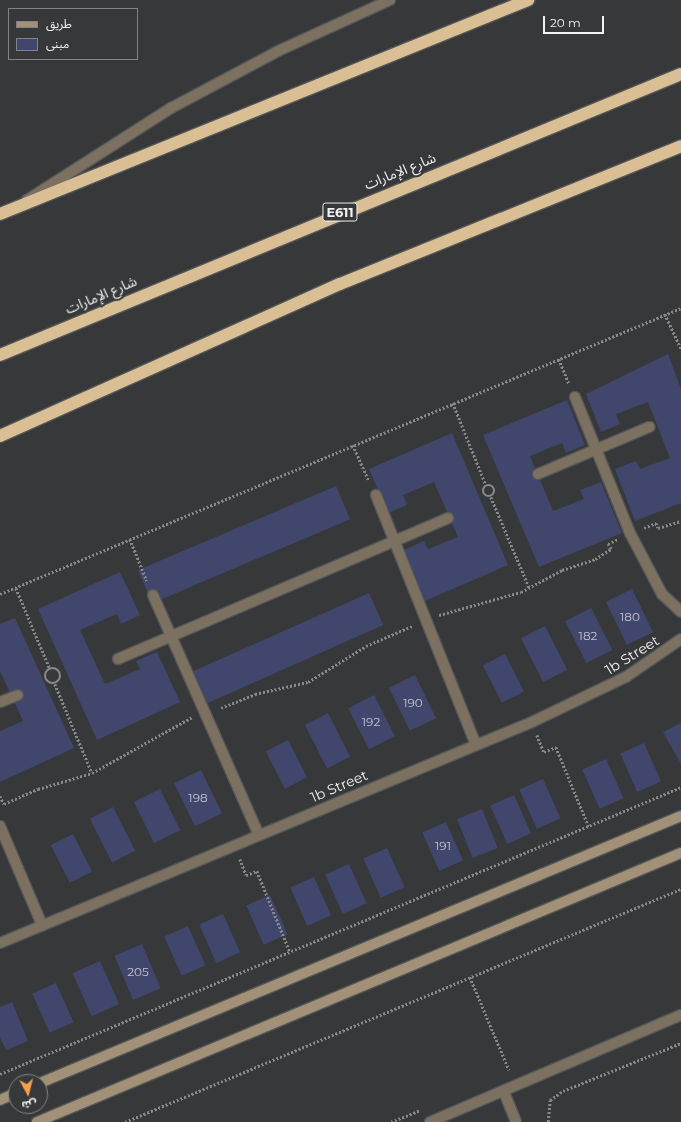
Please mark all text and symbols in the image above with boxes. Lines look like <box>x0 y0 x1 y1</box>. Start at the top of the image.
legend <box>8 8 138 60</box>
scale bar <box>545 8 606 34</box>
text: 20 m <box>550 15 581 30</box>
text: طريق <box>46 16 72 31</box>
text: مبنى <box>46 36 69 51</box>
street label: شارع الإمارات <box>362 149 438 193</box>
road number: E611 <box>322 201 358 223</box>
street label: شارع الإمارات <box>63 272 139 318</box>
house number: 180 <box>620 610 640 624</box>
house number: 182 <box>579 629 597 643</box>
street label: 1b Street <box>602 632 662 678</box>
house number: 190 <box>403 696 423 710</box>
house number: 192 <box>362 715 380 729</box>
street label: 1b Street <box>308 766 370 806</box>
house number: 198 <box>188 791 208 805</box>
house number: 191 <box>435 839 451 853</box>
house number: 205 <box>127 965 149 979</box>
north arrow <box>8 1074 48 1114</box>
text: ش <box>21 1097 38 1113</box>

